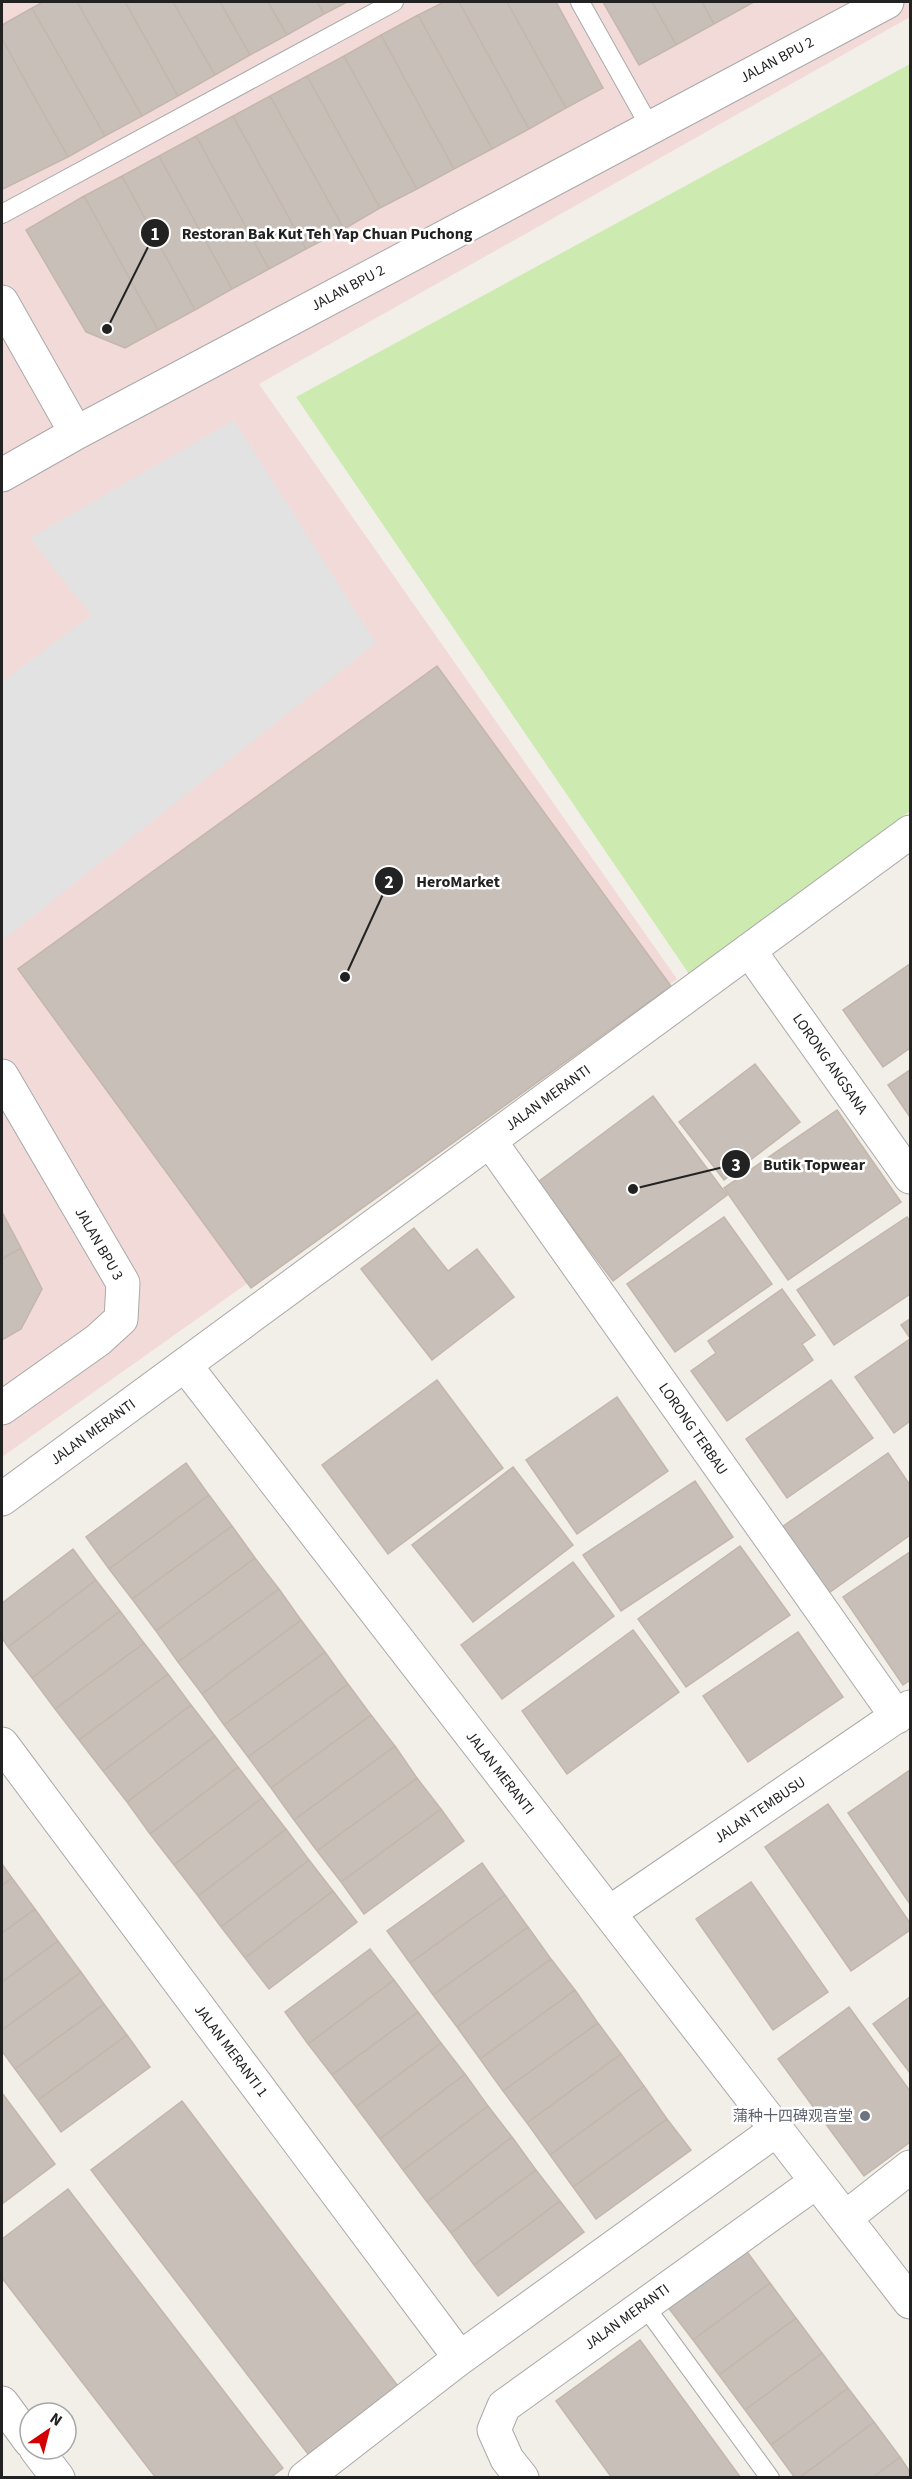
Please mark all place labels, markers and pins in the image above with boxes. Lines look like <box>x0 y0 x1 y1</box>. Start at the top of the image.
callout: Restoran Bak Kut Teh Yap Chuan Puchong <box>140 216 485 250</box>
callout: HeroMarket <box>374 864 512 898</box>
callout: Butik Topwear <box>721 1147 877 1181</box>
place label: 蒲种十四碑观音堂 <box>733 2106 853 2127</box>
marker: 蒲种十四碑观音堂 <box>858 2109 872 2123</box>

